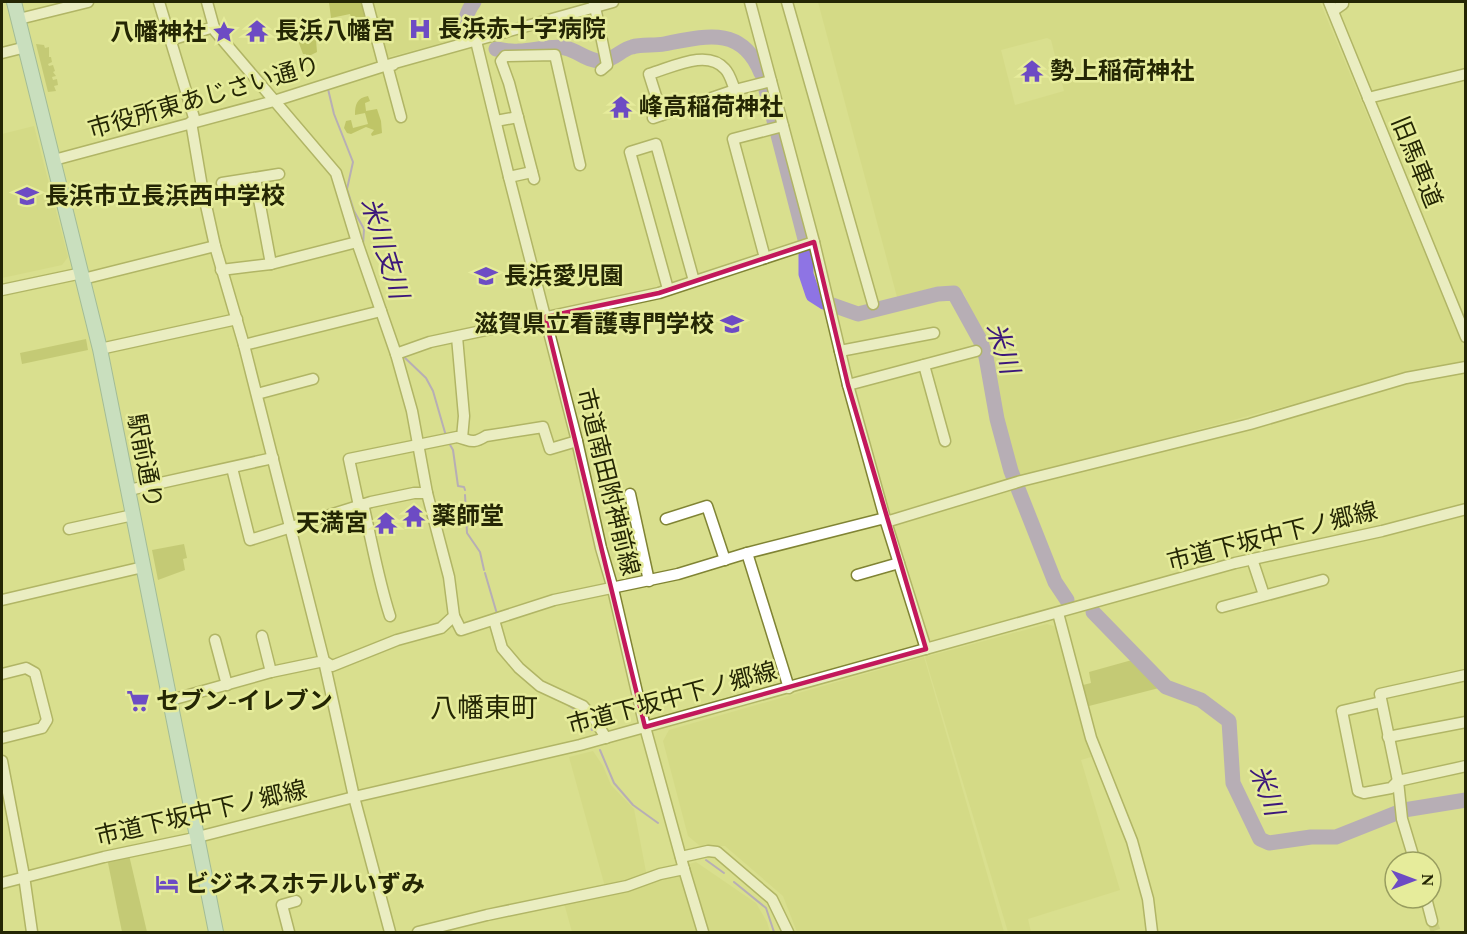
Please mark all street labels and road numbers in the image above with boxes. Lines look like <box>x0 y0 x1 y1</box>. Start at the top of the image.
street label: 市役所東あじさい通り <box>84 48 325 148</box>
street label: 旧馬車道 <box>1381 111 1451 214</box>
street label: 市道南田附神前線 <box>566 385 648 580</box>
street label: 駅前通り <box>117 411 171 512</box>
street label: 市道下坂中下ノ郷線 <box>1163 493 1381 581</box>
street label: 市道下坂中下ノ郷線 <box>563 654 781 744</box>
street label: 市道下坂中下ノ郷線 <box>92 772 311 856</box>

